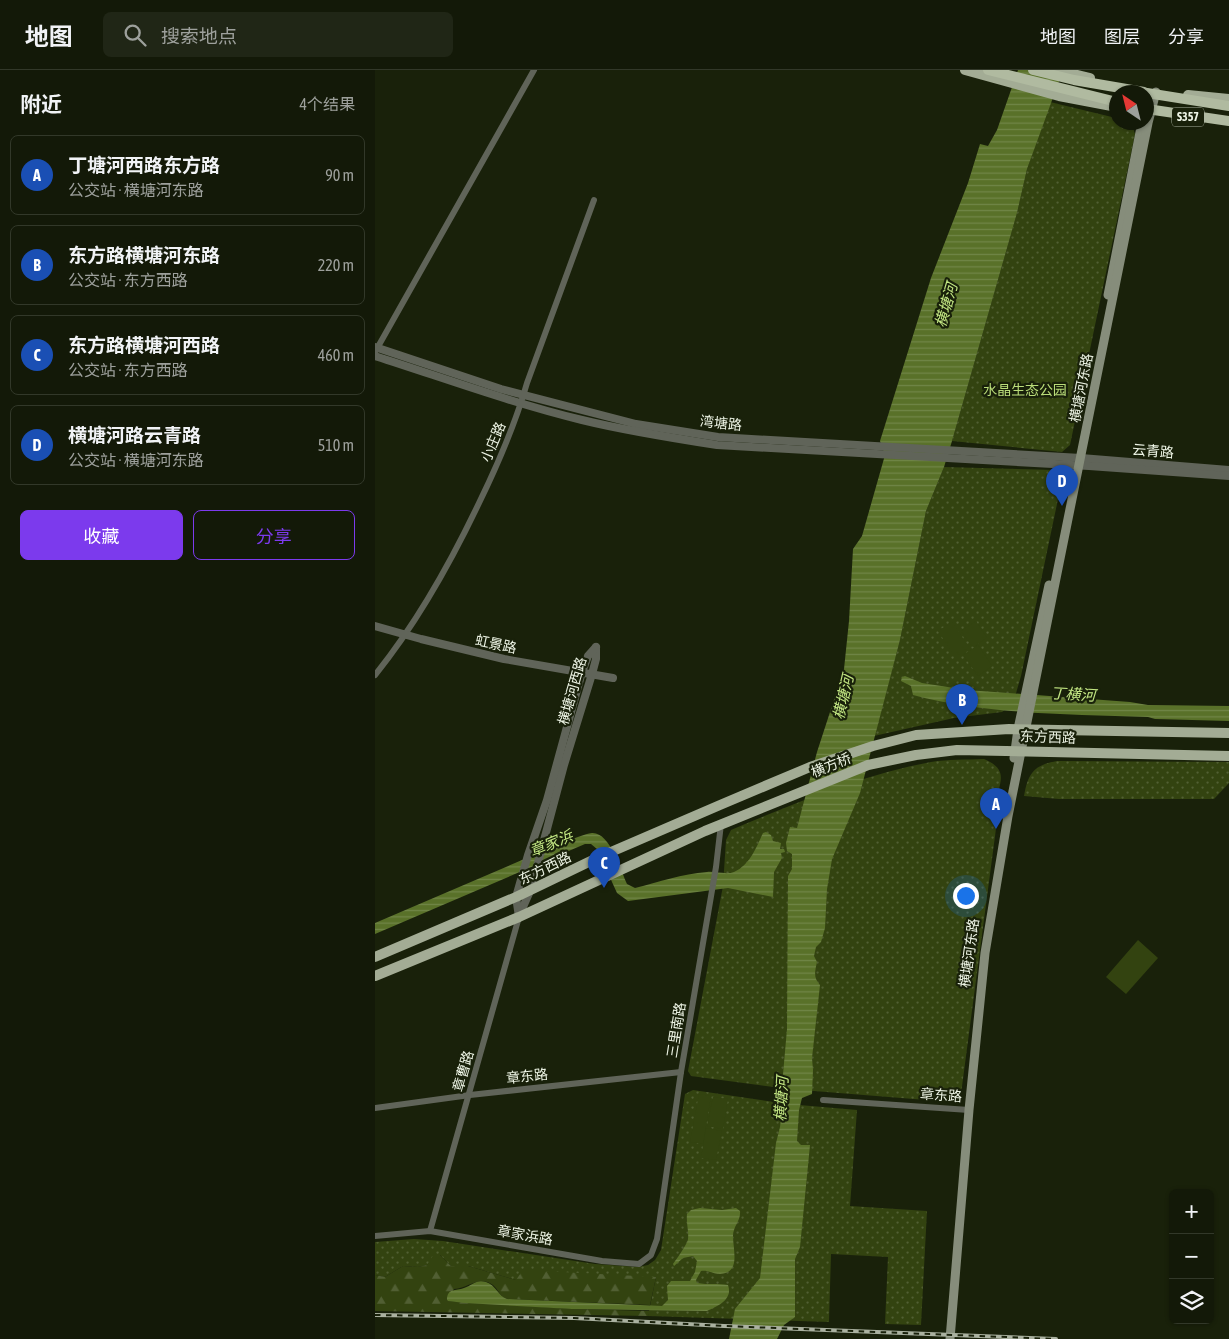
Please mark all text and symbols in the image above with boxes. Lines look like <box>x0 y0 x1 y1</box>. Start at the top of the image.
search box <box>103 12 453 57</box>
icon: search <box>121 21 149 49</box>
text: 地图 <box>25 23 73 50</box>
text: 搜索地点 <box>161 25 237 47</box>
text: 地图 <box>1040 26 1076 47</box>
text: 图层 <box>1104 26 1140 47</box>
text: 分享 <box>1168 26 1204 47</box>
north arrow <box>1109 85 1154 130</box>
text: 附近 <box>20 92 62 116</box>
text: 4个结果 <box>299 95 355 113</box>
road number: S357 <box>1172 108 1204 126</box>
text: 丁塘河西路东方路 <box>68 154 220 176</box>
text: A <box>33 166 41 184</box>
text: 90 m <box>325 166 354 184</box>
text: 公交站 · 横塘河东路 <box>68 181 204 199</box>
text: 东方路横塘河东路 <box>68 244 220 266</box>
text: B <box>33 256 41 274</box>
text: 220 m <box>318 256 354 274</box>
text: 公交站 · 东方西路 <box>68 271 188 289</box>
water label: 横塘河 <box>932 278 961 329</box>
text: 东方路横塘河西路 <box>68 334 220 356</box>
text: C <box>33 346 41 364</box>
text: 460 m <box>318 346 354 364</box>
street label: 横塘河东路 <box>1066 352 1096 424</box>
text: 公交站 · 东方西路 <box>68 361 188 379</box>
park label: 水晶生态公园 <box>983 382 1067 398</box>
street label: 湾塘路 <box>699 413 743 433</box>
street label: 小庄路 <box>477 420 509 464</box>
text: 横塘河路云青路 <box>68 424 201 446</box>
text: D <box>33 436 41 454</box>
text: 510 m <box>318 436 354 454</box>
street label: 云青路 <box>1131 441 1175 461</box>
text: 公交站 · 横塘河东路 <box>68 451 204 469</box>
pin: D <box>1046 465 1078 506</box>
button: 收藏 <box>20 510 183 560</box>
button: 分享 <box>193 510 355 560</box>
street label: 虹景路 <box>474 632 518 656</box>
street label: 横塘河西路 <box>555 655 589 727</box>
water label: 横塘河 <box>830 670 857 721</box>
pin: B <box>946 684 978 725</box>
water label: 丁横河 <box>1050 684 1099 704</box>
street label: 东方西路 <box>1020 728 1076 746</box>
street label: 横方桥 <box>809 750 853 780</box>
pin: A <box>980 788 1012 829</box>
water label: 章家浜 <box>527 826 577 859</box>
pin: C <box>588 847 620 888</box>
street label: 东方西路 <box>516 849 574 887</box>
your location <box>953 883 979 909</box>
street label: 横塘河东路 <box>956 917 982 989</box>
street label: 三里南路 <box>664 1001 688 1059</box>
street label: 章曹路 <box>450 1049 476 1093</box>
street label: 章东路 <box>505 1066 549 1086</box>
water label: 横塘河 <box>771 1073 791 1122</box>
street label: 章东路 <box>919 1086 963 1104</box>
map controls <box>1169 1189 1214 1324</box>
button: + <box>1169 1189 1214 1234</box>
street label: 章家浜路 <box>496 1222 554 1248</box>
button: − <box>1169 1234 1214 1279</box>
button: layers <box>1169 1279 1214 1324</box>

